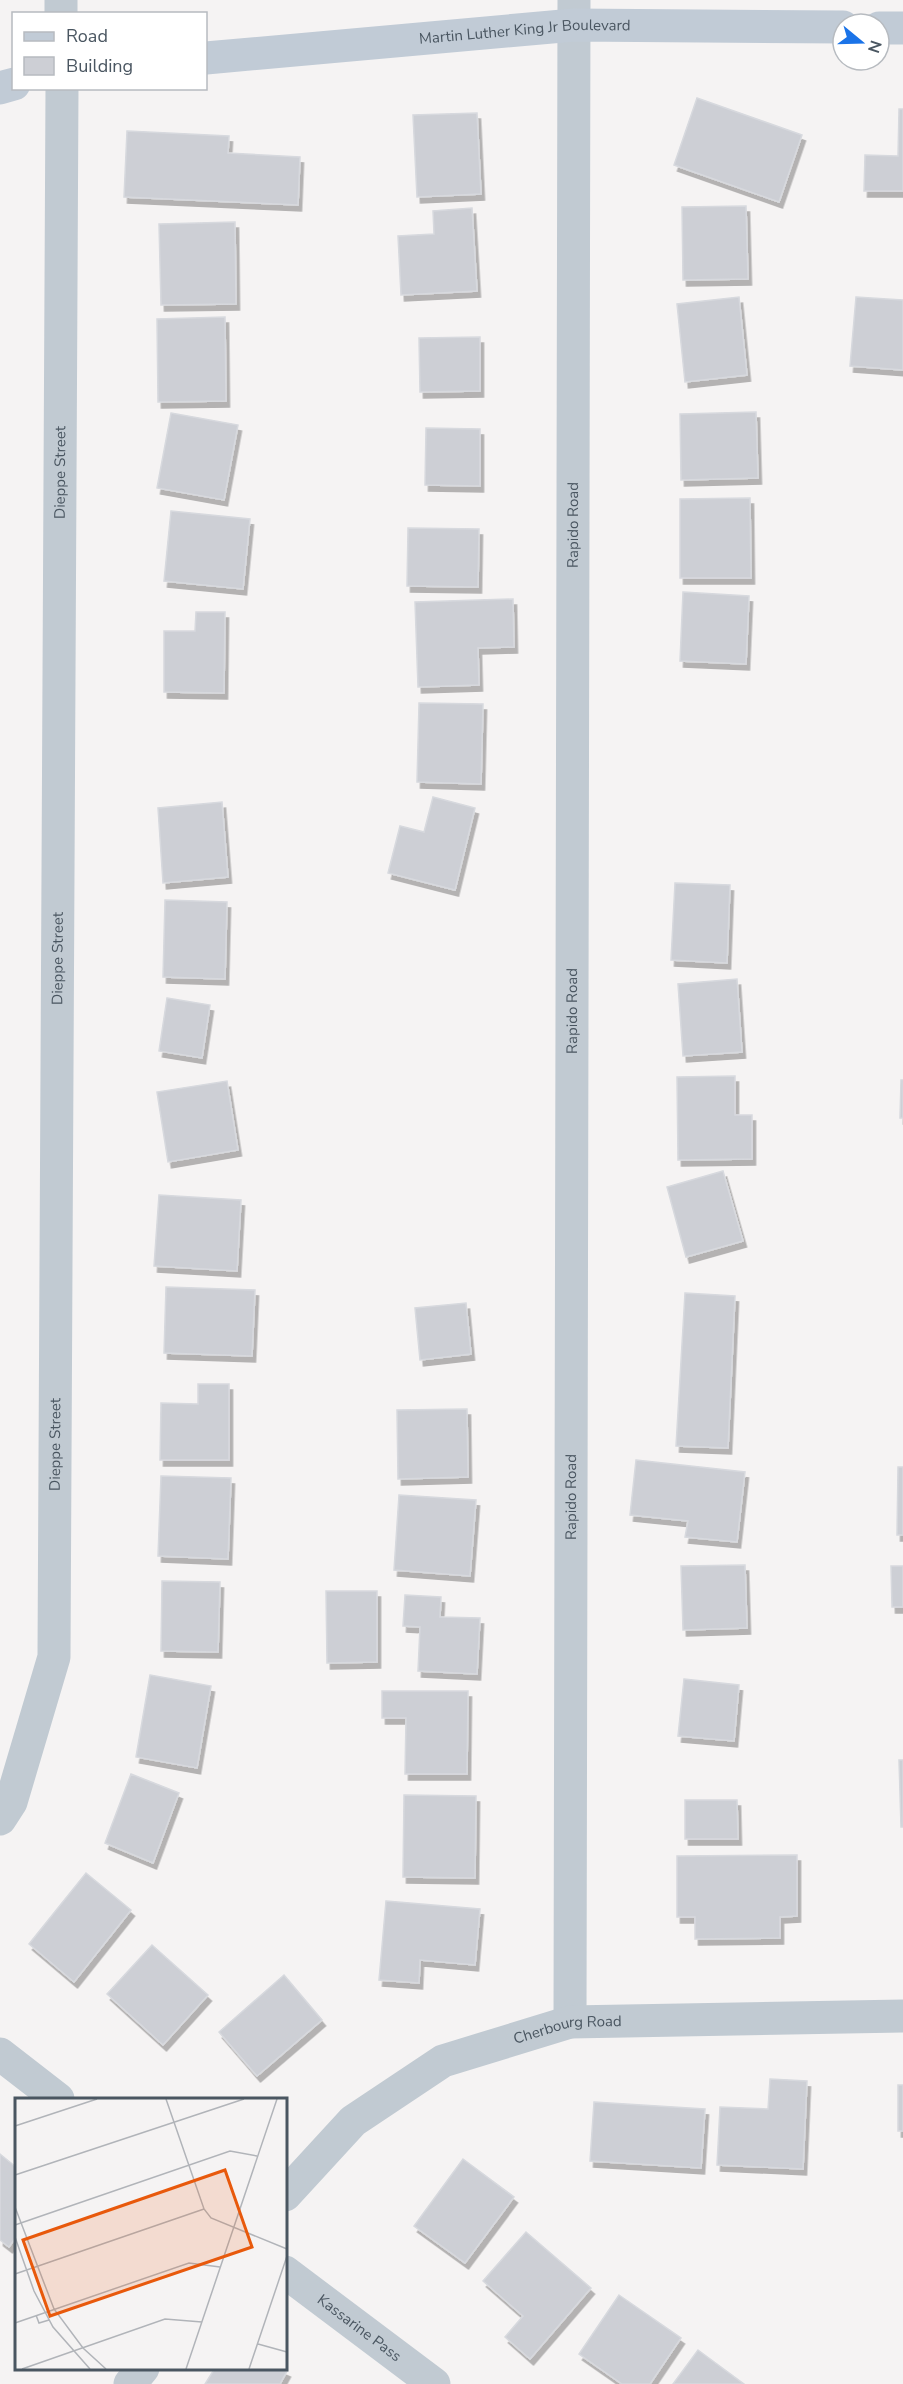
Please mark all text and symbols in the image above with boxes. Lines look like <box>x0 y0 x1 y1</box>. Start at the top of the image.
legend <box>12 12 207 90</box>
north arrow <box>831 12 891 72</box>
street label: Martin Luther King Jr Boulevard <box>418 15 631 49</box>
text: Road <box>66 24 108 48</box>
text: N <box>862 37 887 56</box>
text: Building <box>66 54 133 78</box>
street label: Dieppe Street <box>50 425 70 519</box>
street label: Rapido Road <box>563 482 583 568</box>
street label: Dieppe Street <box>47 911 68 1005</box>
street label: Rapido Road <box>562 968 582 1054</box>
street label: Dieppe Street <box>45 1397 65 1491</box>
street label: Rapido Road <box>561 1454 581 1540</box>
street label: Cherbourg Road <box>511 2011 622 2049</box>
inset map <box>15 2098 286 2369</box>
street label: Kassarine Pass <box>313 2290 406 2366</box>

